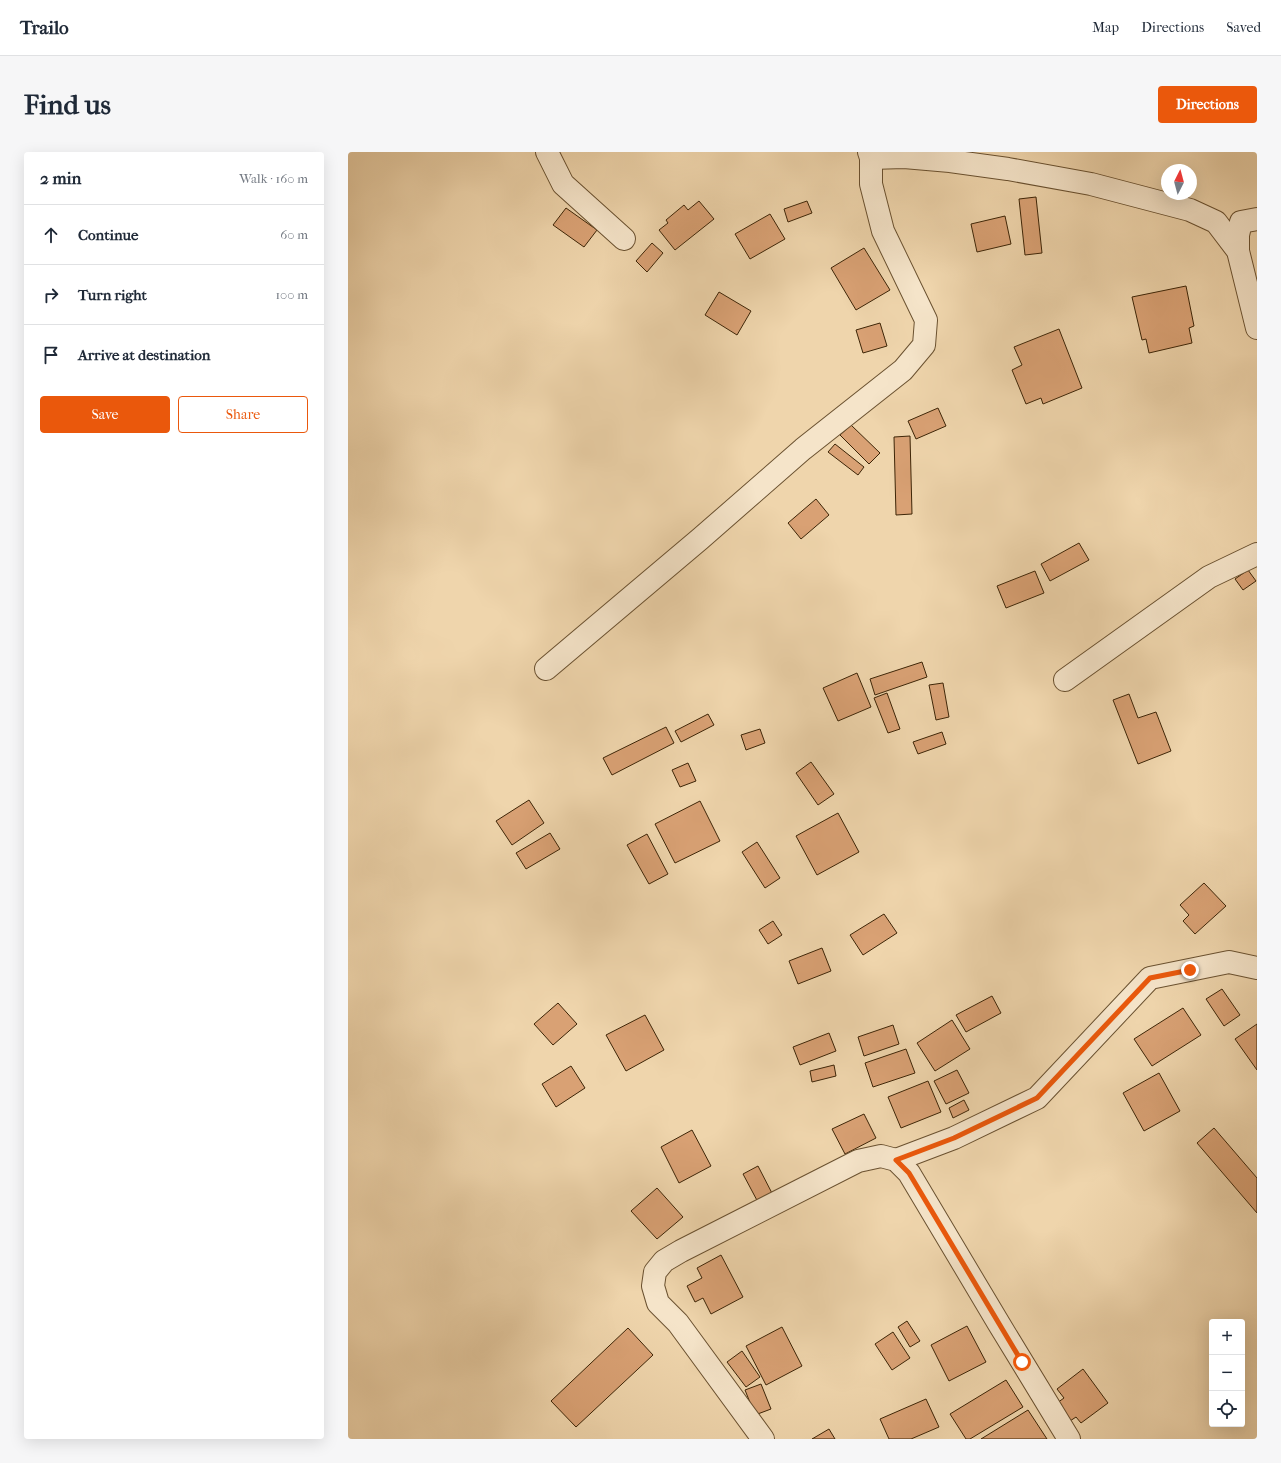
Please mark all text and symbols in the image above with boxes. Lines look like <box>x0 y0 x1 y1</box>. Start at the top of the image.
text: Trailo <box>20 17 69 39</box>
text: Map <box>1092 19 1119 36</box>
text: Directions <box>1141 19 1204 36</box>
text: Saved <box>1226 19 1261 36</box>
button: Directions <box>1158 86 1257 123</box>
text: Find us <box>24 88 111 121</box>
north arrow <box>1161 164 1197 200</box>
text: 2 min <box>40 168 81 188</box>
text: Walk · 160 m <box>239 171 308 186</box>
icon: ahead <box>40 224 62 246</box>
text: Continue <box>78 226 138 244</box>
text: 60 m <box>280 227 308 242</box>
icon: right <box>40 284 62 306</box>
text: Turn right <box>78 286 147 304</box>
text: 100 m <box>275 287 308 302</box>
icon: arrive <box>40 344 62 366</box>
text: Arrive at destination <box>78 346 210 364</box>
button: Save <box>40 396 170 433</box>
button: Share <box>178 396 308 433</box>
route end <box>1181 961 1199 979</box>
map controls <box>1209 1319 1245 1427</box>
button: + <box>1209 1319 1245 1355</box>
route start <box>1013 1353 1031 1371</box>
button: − <box>1209 1355 1245 1391</box>
button: locate <box>1209 1391 1245 1427</box>

